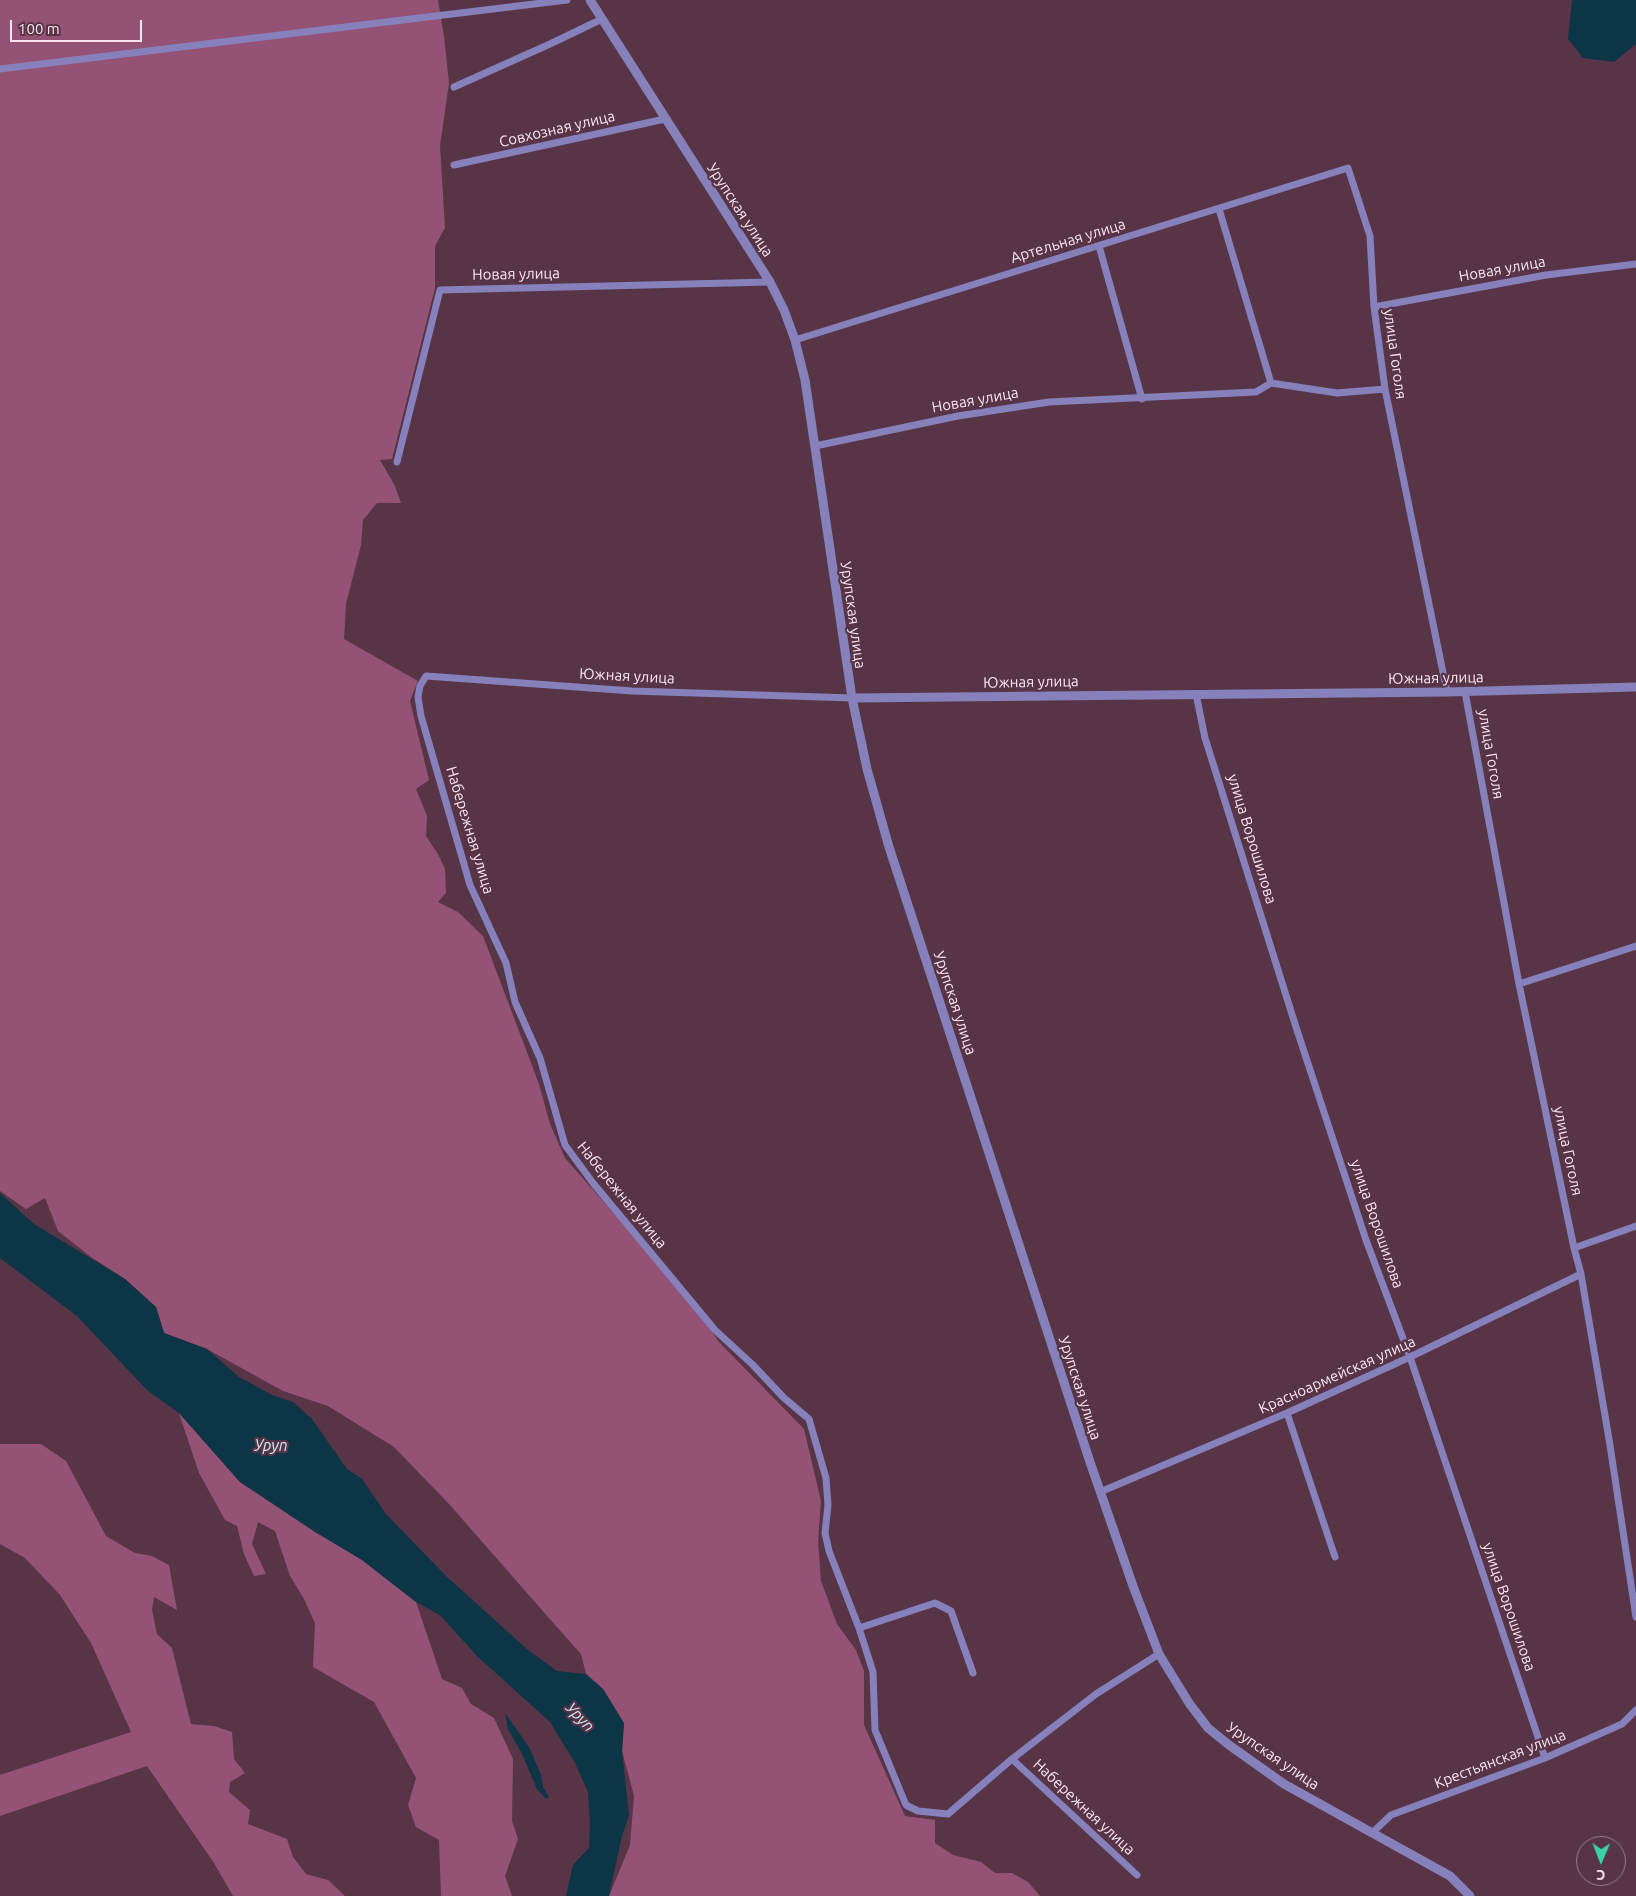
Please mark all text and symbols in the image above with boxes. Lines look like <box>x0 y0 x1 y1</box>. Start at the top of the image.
scale bar <box>12 10 145 42</box>
text: 100 m <box>18 20 60 37</box>
street label: Совхозная улица <box>497 107 617 151</box>
street label: Урупская улица <box>703 160 777 260</box>
street label: Артельная улица <box>1008 215 1128 267</box>
street label: Новая улица <box>1457 253 1547 285</box>
street label: Новая улица <box>472 264 560 284</box>
street label: улица Гоголя <box>1380 308 1410 400</box>
street label: Новая улица <box>930 384 1020 416</box>
street label: Урупская улица <box>837 560 869 670</box>
street label: Южная улица <box>579 665 675 687</box>
street label: Южная улица <box>1388 668 1484 688</box>
street label: Южная улица <box>983 672 1079 692</box>
street label: улица Гоголя <box>1474 708 1508 800</box>
street label: Набережная улица <box>442 764 498 896</box>
street label: улица Ворошилова <box>1224 772 1280 906</box>
street label: Урупская улица <box>930 949 980 1057</box>
street label: улица Гоголя <box>1550 1105 1586 1197</box>
street label: Набережная улица <box>573 1138 671 1252</box>
street label: улица Ворошилова <box>1347 1157 1407 1291</box>
street label: Красноармейская улица <box>1256 1332 1418 1418</box>
street label: Урупская улица <box>1055 1334 1105 1442</box>
water label: Уруп <box>254 1436 288 1456</box>
street label: улица Ворошилова <box>1479 1540 1539 1674</box>
water label: Уруп <box>562 1698 598 1736</box>
street label: Урупская улица <box>1223 1718 1323 1794</box>
street label: Крестьянская улица <box>1432 1726 1568 1792</box>
street label: Набережная улица <box>1029 1755 1139 1859</box>
north arrow <box>1576 1836 1626 1886</box>
text: С <box>1596 1867 1605 1883</box>

